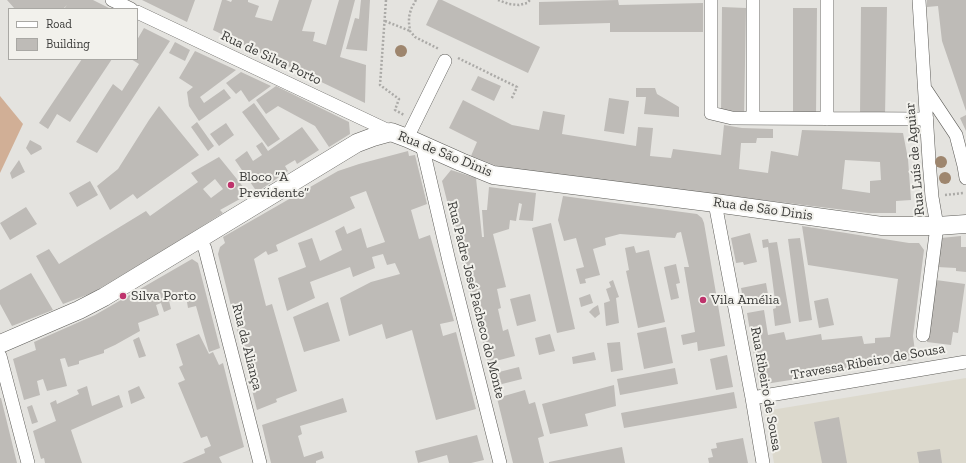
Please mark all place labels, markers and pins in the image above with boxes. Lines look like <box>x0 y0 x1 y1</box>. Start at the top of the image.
place label: Bloco “A Previdente” <box>239 169 309 202</box>
marker: Bloco “A Previdente” <box>226 180 236 190</box>
place label: Silva Porto <box>131 288 196 304</box>
marker: Silva Porto <box>118 291 128 301</box>
place label: Vila Amélia <box>711 292 780 308</box>
marker: Vila Amélia <box>698 295 708 305</box>

